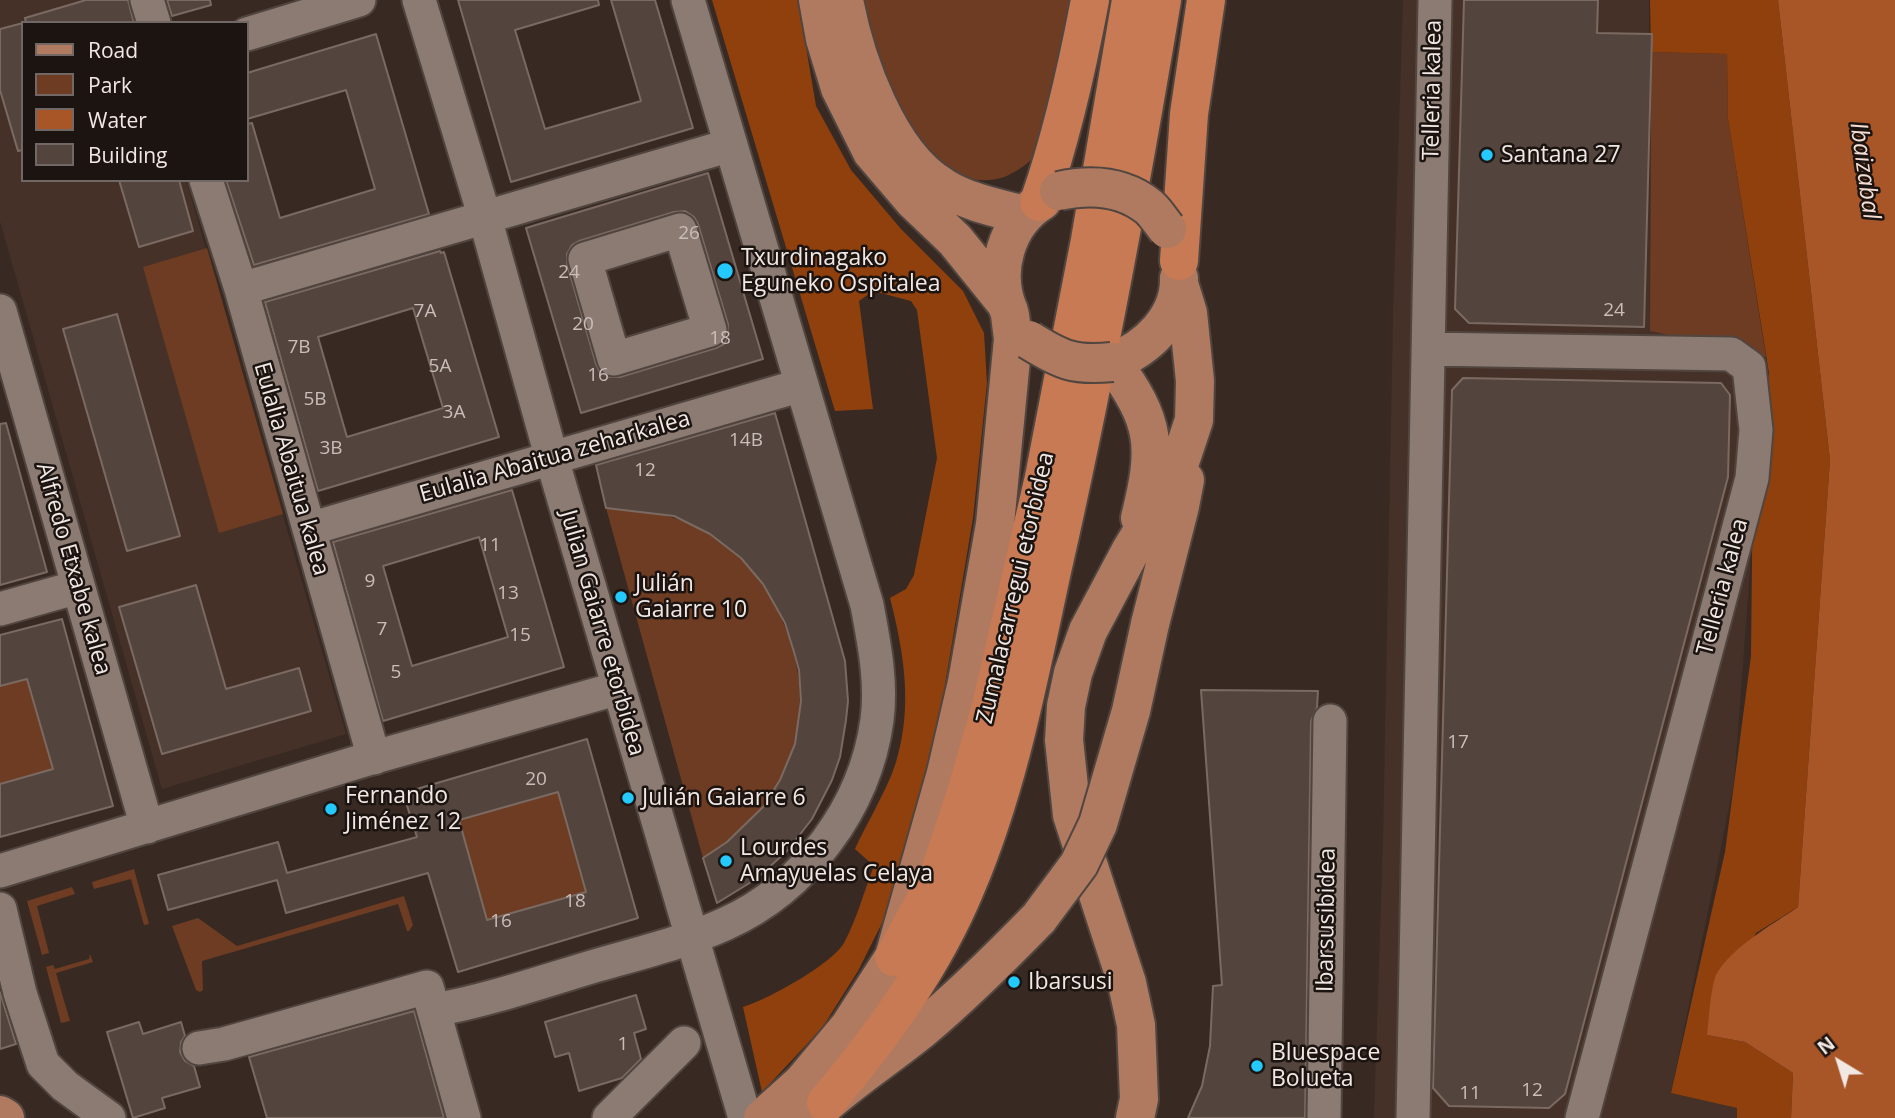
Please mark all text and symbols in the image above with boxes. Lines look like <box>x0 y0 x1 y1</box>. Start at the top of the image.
street label: Telleria kalea <box>1418 20 1448 160</box>
legend <box>21 21 248 182</box>
text: Road <box>88 36 138 64</box>
text: Park <box>88 71 132 99</box>
text: Water <box>88 106 147 134</box>
water label: Ibaizabal <box>1843 121 1885 221</box>
text: Building <box>88 141 167 169</box>
place label: Santana 27 <box>1501 141 1621 169</box>
marker: Santana 27 <box>1479 147 1495 163</box>
house number: 26 <box>678 223 700 245</box>
place label: Txurdinagako Eguneko Ospitalea <box>741 244 940 298</box>
marker: Txurdinagako Eguneko Ospitalea <box>715 261 735 281</box>
house number: 24 <box>558 262 580 284</box>
house number: 24 <box>1603 300 1625 322</box>
house number: 7A <box>414 301 436 323</box>
house number: 20 <box>572 314 594 336</box>
house number: 18 <box>709 328 731 350</box>
house number: 7B <box>287 337 311 359</box>
house number: 5A <box>429 356 451 378</box>
street label: Eulalia Abaitua kalea <box>247 359 335 579</box>
house number: 16 <box>587 365 609 387</box>
house number: 5B <box>303 389 327 411</box>
house number: 3A <box>443 402 465 424</box>
street label: Eulalia Abaitua zeharkalea <box>416 405 694 509</box>
house number: 14B <box>729 430 763 452</box>
house number: 3B <box>319 438 343 460</box>
street label: Zumalacarregui etorbidea <box>971 450 1061 726</box>
street label: Alfredo Etxabe kalea <box>29 460 117 678</box>
house number: 12 <box>634 460 656 482</box>
street label: Julian Gaiarre etorbidea <box>554 507 650 759</box>
street label: Telleria kalea <box>1691 516 1755 658</box>
house number: 11 <box>479 535 501 557</box>
place label: Julián Gaiarre 10 <box>635 570 747 624</box>
house number: 9 <box>365 571 375 593</box>
house number: 13 <box>497 583 519 605</box>
marker: Julián Gaiarre 10 <box>613 589 629 605</box>
house number: 7 <box>377 619 387 641</box>
house number: 15 <box>509 625 531 647</box>
house number: 5 <box>391 662 401 684</box>
house number: 17 <box>1447 732 1469 754</box>
house number: 20 <box>525 769 547 791</box>
place label: Fernando Jiménez 12 <box>345 782 461 836</box>
place label: Julián Gaiarre 6 <box>642 784 806 812</box>
marker: Julián Gaiarre 6 <box>620 790 636 806</box>
marker: Fernando Jiménez 12 <box>323 801 339 817</box>
place label: Lourdes Amayuelas Celaya <box>740 834 933 888</box>
street label: Ibarsusibidea <box>1312 848 1342 992</box>
marker: Lourdes Amayuelas Celaya <box>718 853 734 869</box>
house number: 18 <box>564 891 586 913</box>
house number: 16 <box>490 911 512 933</box>
place label: Ibarsusi <box>1028 968 1113 996</box>
marker: Ibarsusi <box>1006 974 1022 990</box>
north arrow <box>1804 1027 1874 1097</box>
text: N <box>1812 1030 1840 1060</box>
house number: 1 <box>618 1034 628 1056</box>
place label: Bluespace Bolueta <box>1271 1039 1380 1093</box>
marker: Bluespace Bolueta <box>1249 1058 1265 1074</box>
house number: 12 <box>1521 1080 1543 1102</box>
house number: 11 <box>1459 1083 1481 1105</box>

